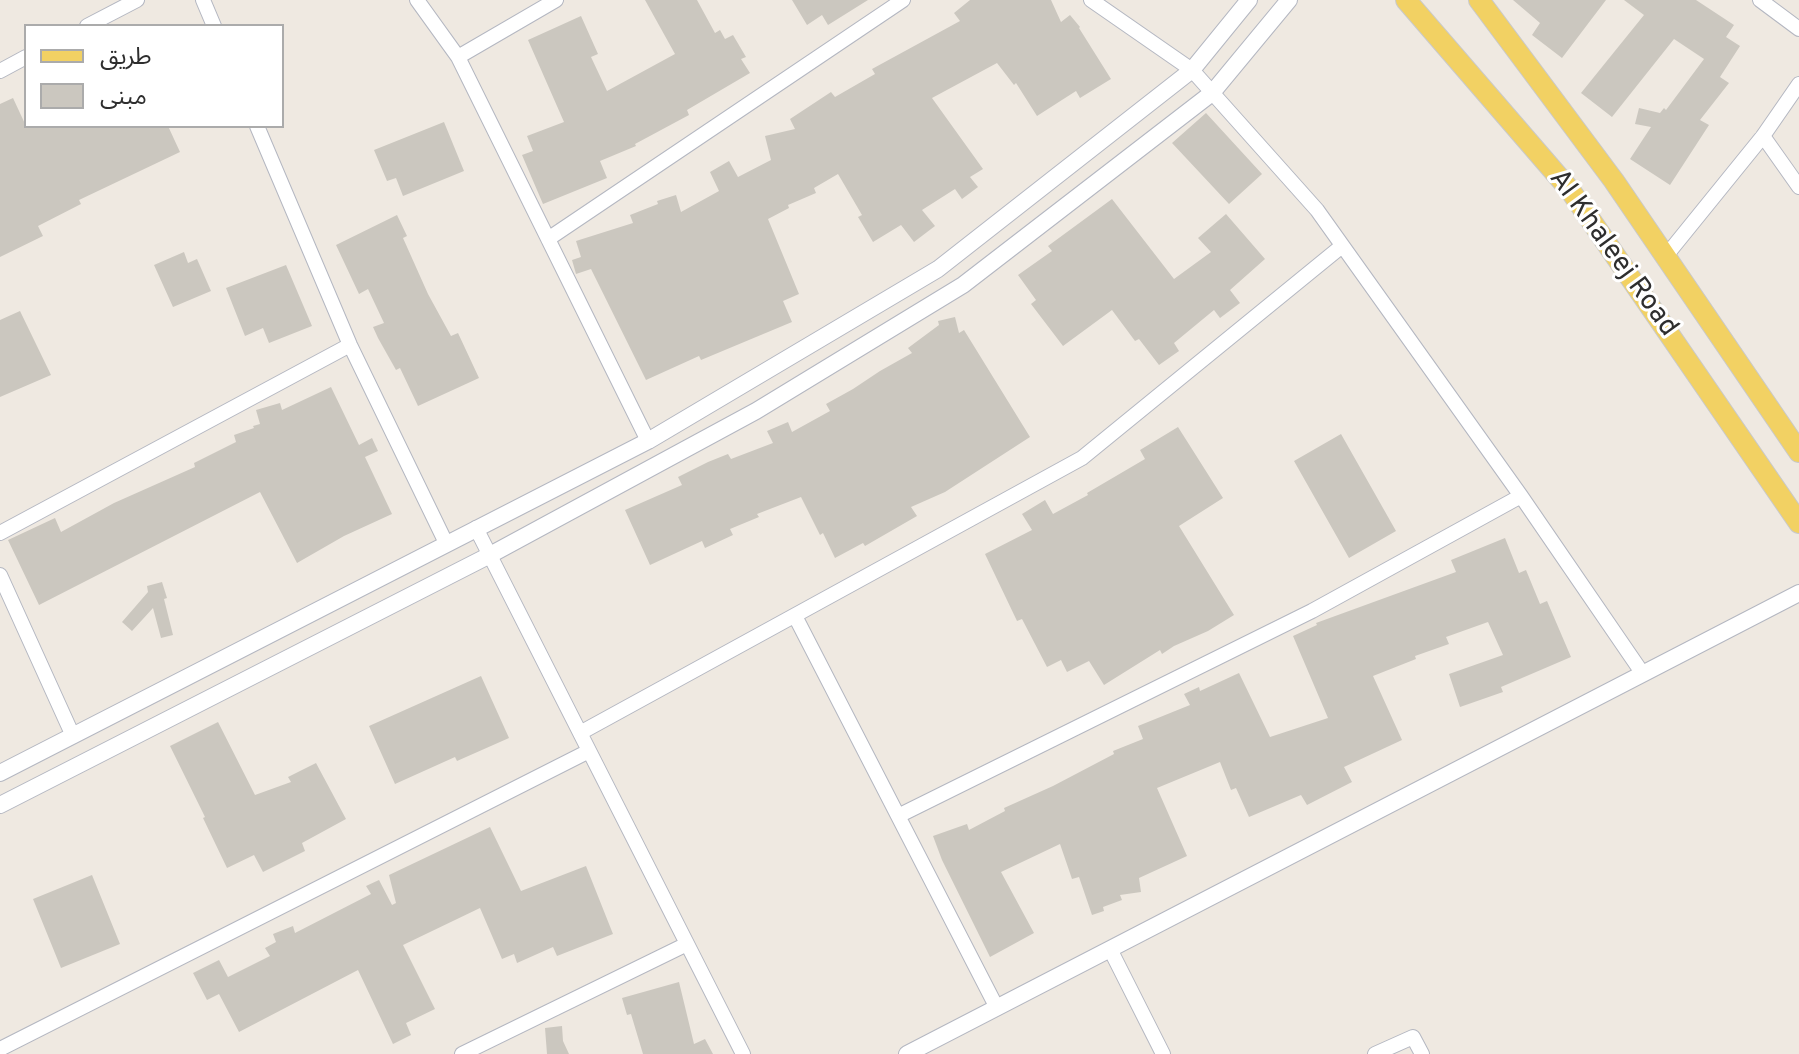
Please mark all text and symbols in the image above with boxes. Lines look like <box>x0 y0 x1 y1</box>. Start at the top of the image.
legend <box>24 24 284 128</box>
text: طريق <box>100 43 152 73</box>
text: مبنى <box>100 83 147 113</box>
street label: Al Khaleej Road <box>1540 164 1684 344</box>

